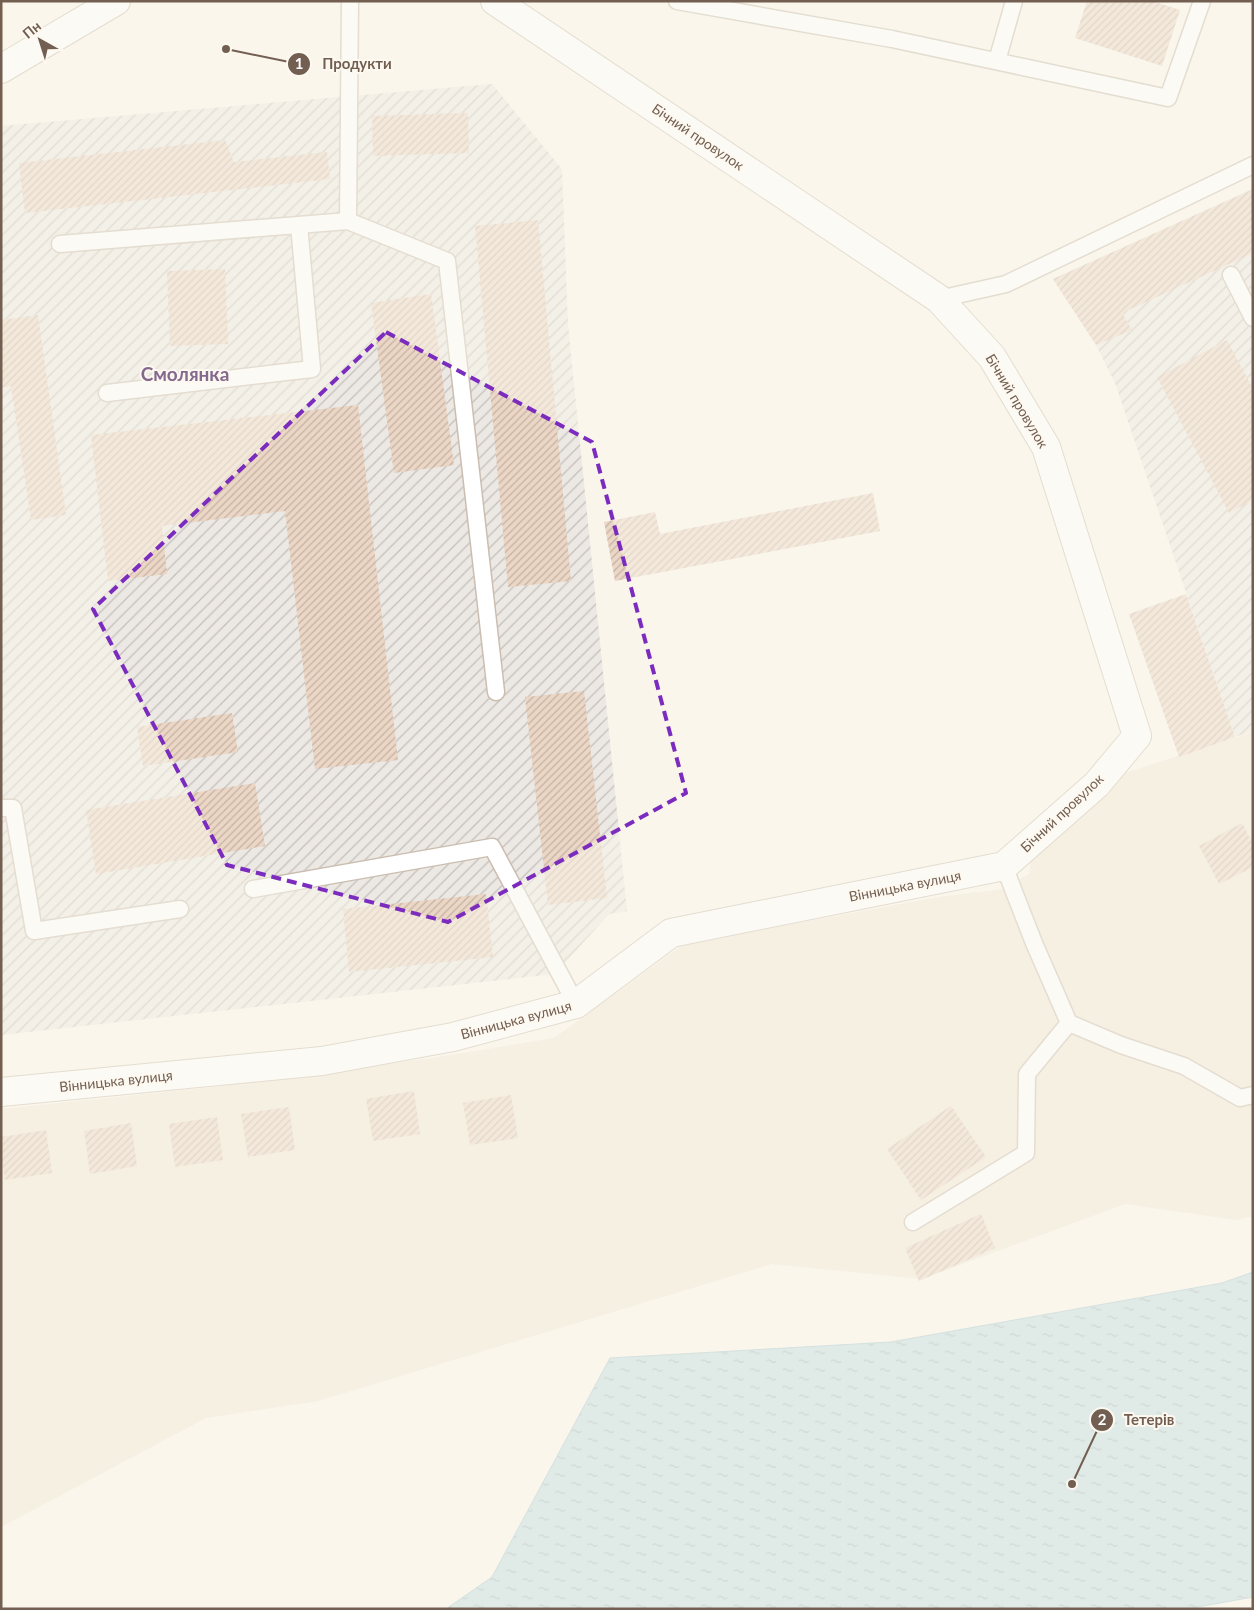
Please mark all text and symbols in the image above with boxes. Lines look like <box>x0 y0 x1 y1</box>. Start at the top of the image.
north arrow <box>15 15 65 65</box>
text: Пн <box>19 17 44 42</box>
callout: Продукти <box>287 49 402 79</box>
text: 1 <box>295 54 303 72</box>
text: Продукти <box>322 54 392 72</box>
street label: Бічний провулок <box>649 100 748 174</box>
street label: Бічний провулок <box>983 350 1053 452</box>
district label: Смолянка <box>141 362 229 385</box>
street label: Бічний провулок <box>1017 769 1107 855</box>
street label: Вінницька вулиця <box>847 866 962 905</box>
street label: Вінницька вулиця <box>459 997 573 1042</box>
street label: Вінницька вулиця <box>58 1066 174 1095</box>
callout: Тетерів <box>1089 1405 1185 1435</box>
text: 2 <box>1098 1410 1107 1428</box>
text: Тетерів <box>1124 1410 1175 1428</box>

